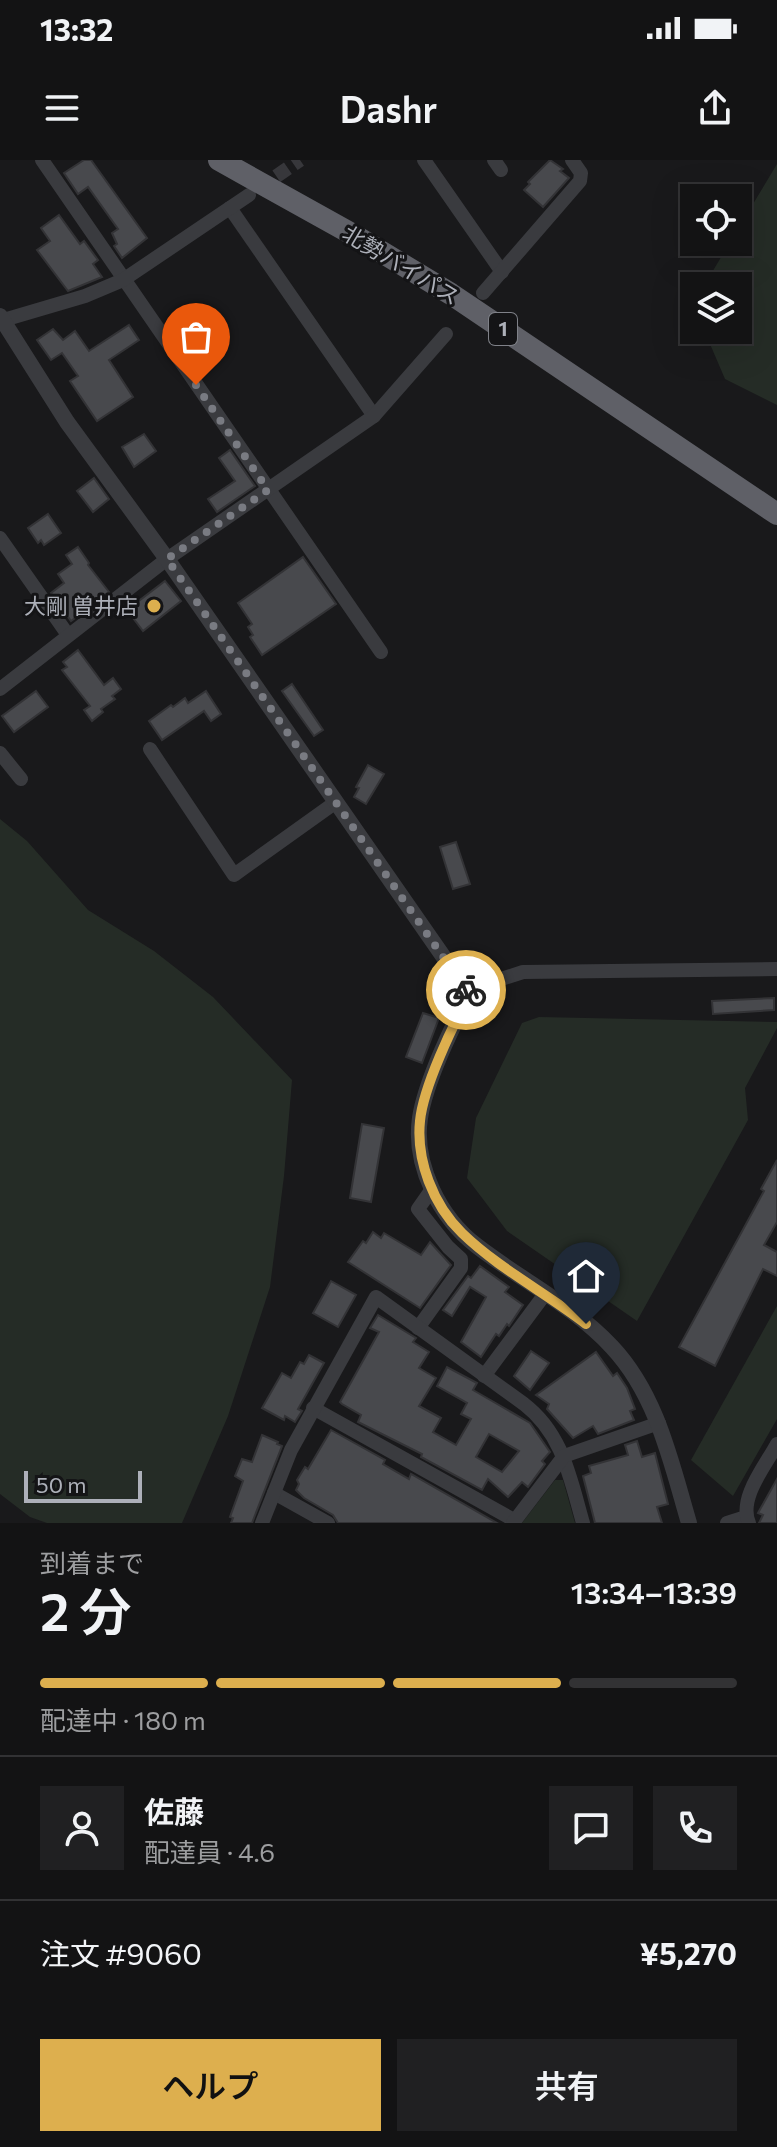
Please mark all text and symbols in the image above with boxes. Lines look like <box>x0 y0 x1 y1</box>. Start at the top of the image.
text: 13:32 <box>40 10 113 47</box>
icon: menu <box>40 86 84 130</box>
text: Dashr <box>340 86 437 130</box>
icon: share <box>693 86 737 130</box>
map controls <box>680 184 752 344</box>
button: locate <box>680 184 752 256</box>
street label: 北勢バイパス <box>338 219 465 310</box>
button: layers <box>680 272 752 344</box>
pin <box>162 303 230 385</box>
road number: 1 <box>489 313 517 345</box>
icon: bag <box>174 315 218 359</box>
place label: 大剛 曽井店 <box>24 592 138 619</box>
marker: 大剛 曽井店 <box>145 597 163 615</box>
courier <box>426 950 506 1030</box>
icon: bike <box>444 968 488 1012</box>
pin <box>552 1242 620 1324</box>
icon: home <box>564 1254 608 1298</box>
scale bar <box>24 1467 142 1503</box>
text: 50 m <box>36 1471 86 1498</box>
text: 到着まで <box>40 1547 144 1578</box>
text: 13:34–13:39 <box>571 1573 737 1610</box>
text: 2 分 <box>40 1578 131 1642</box>
text: 配達中 · 180 m <box>40 1704 206 1735</box>
button: person <box>40 1786 124 1870</box>
button: chat <box>549 1786 633 1870</box>
button: phone <box>653 1786 737 1870</box>
text: 佐藤 <box>144 1792 204 1829</box>
text: 配達員 · 4.6 <box>144 1836 275 1867</box>
text: 注文 #9060 <box>40 1934 202 1971</box>
text: ¥5,270 <box>640 1934 737 1971</box>
button: ヘルプ <box>40 2039 381 2131</box>
button: 共有 <box>397 2039 737 2131</box>

